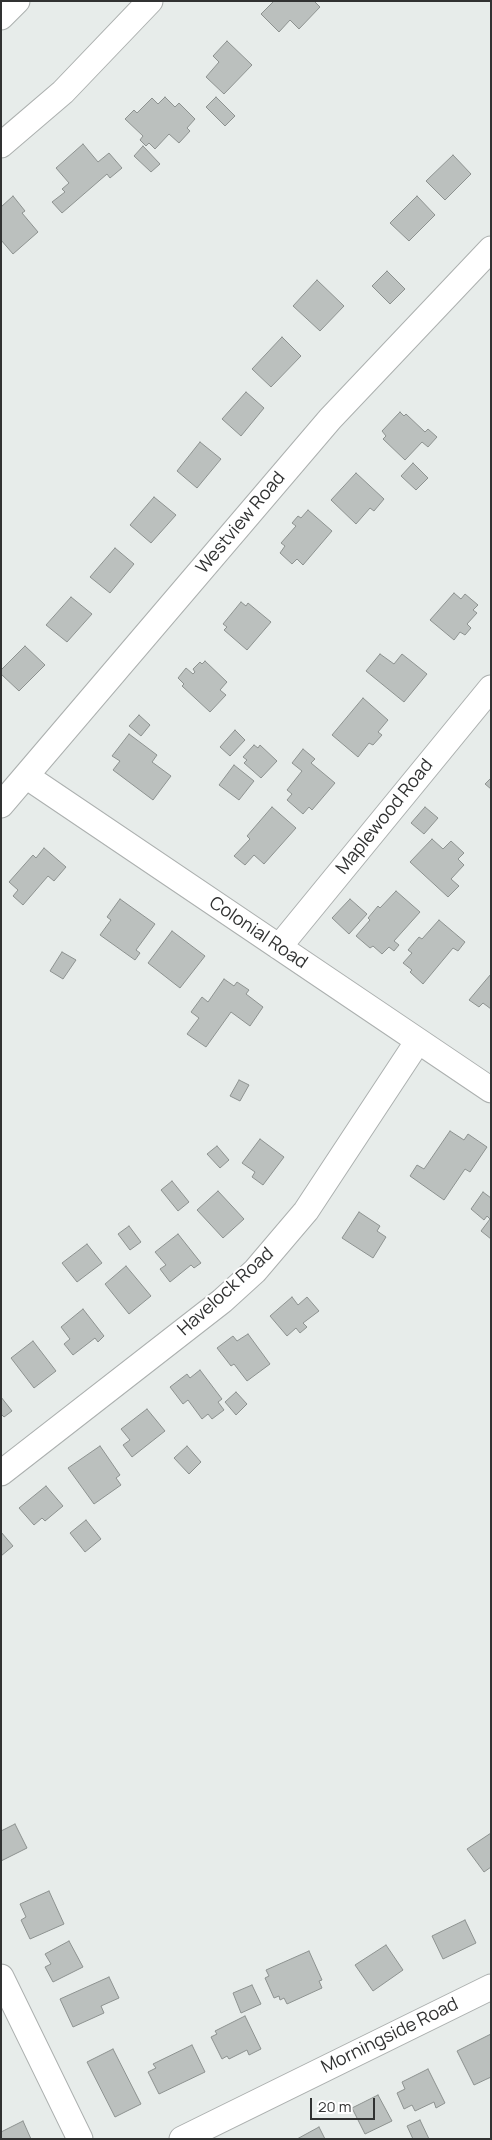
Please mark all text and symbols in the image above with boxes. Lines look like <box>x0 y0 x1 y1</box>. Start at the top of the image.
street label: Westview Road <box>192 468 290 578</box>
street label: Maplewood Road <box>332 755 438 879</box>
street label: Colonial Road <box>205 892 311 974</box>
street label: Havelock Road <box>174 1243 278 1341</box>
street label: Morningside Road <box>318 1994 462 2078</box>
scale bar <box>312 2088 377 2120</box>
text: 20 m <box>318 2096 351 2117</box>

